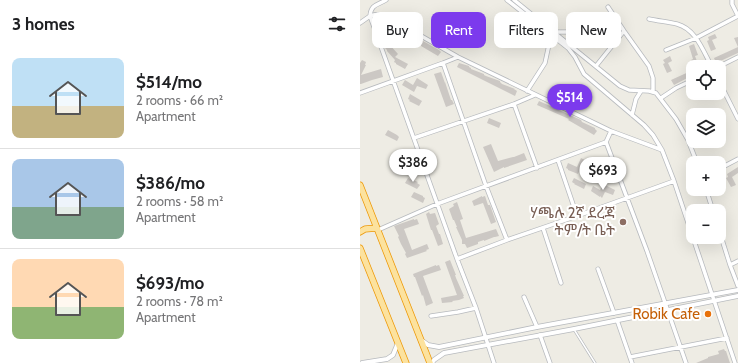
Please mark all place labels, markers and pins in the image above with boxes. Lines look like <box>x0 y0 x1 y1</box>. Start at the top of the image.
pin: $514 <box>546 84 594 118</box>
pin: $386 <box>389 149 437 183</box>
pin: $693 <box>579 157 627 191</box>
place label: ሃጫሉ 2ኛ ደረጃ ትም/ት ቤት <box>530 204 615 239</box>
marker: ሃጫሉ 2ኛ ደረጃ ትም/ት ቤት <box>618 217 628 227</box>
place label: Robik Cafe <box>633 305 700 323</box>
marker: Robik Cafe <box>703 309 713 319</box>

